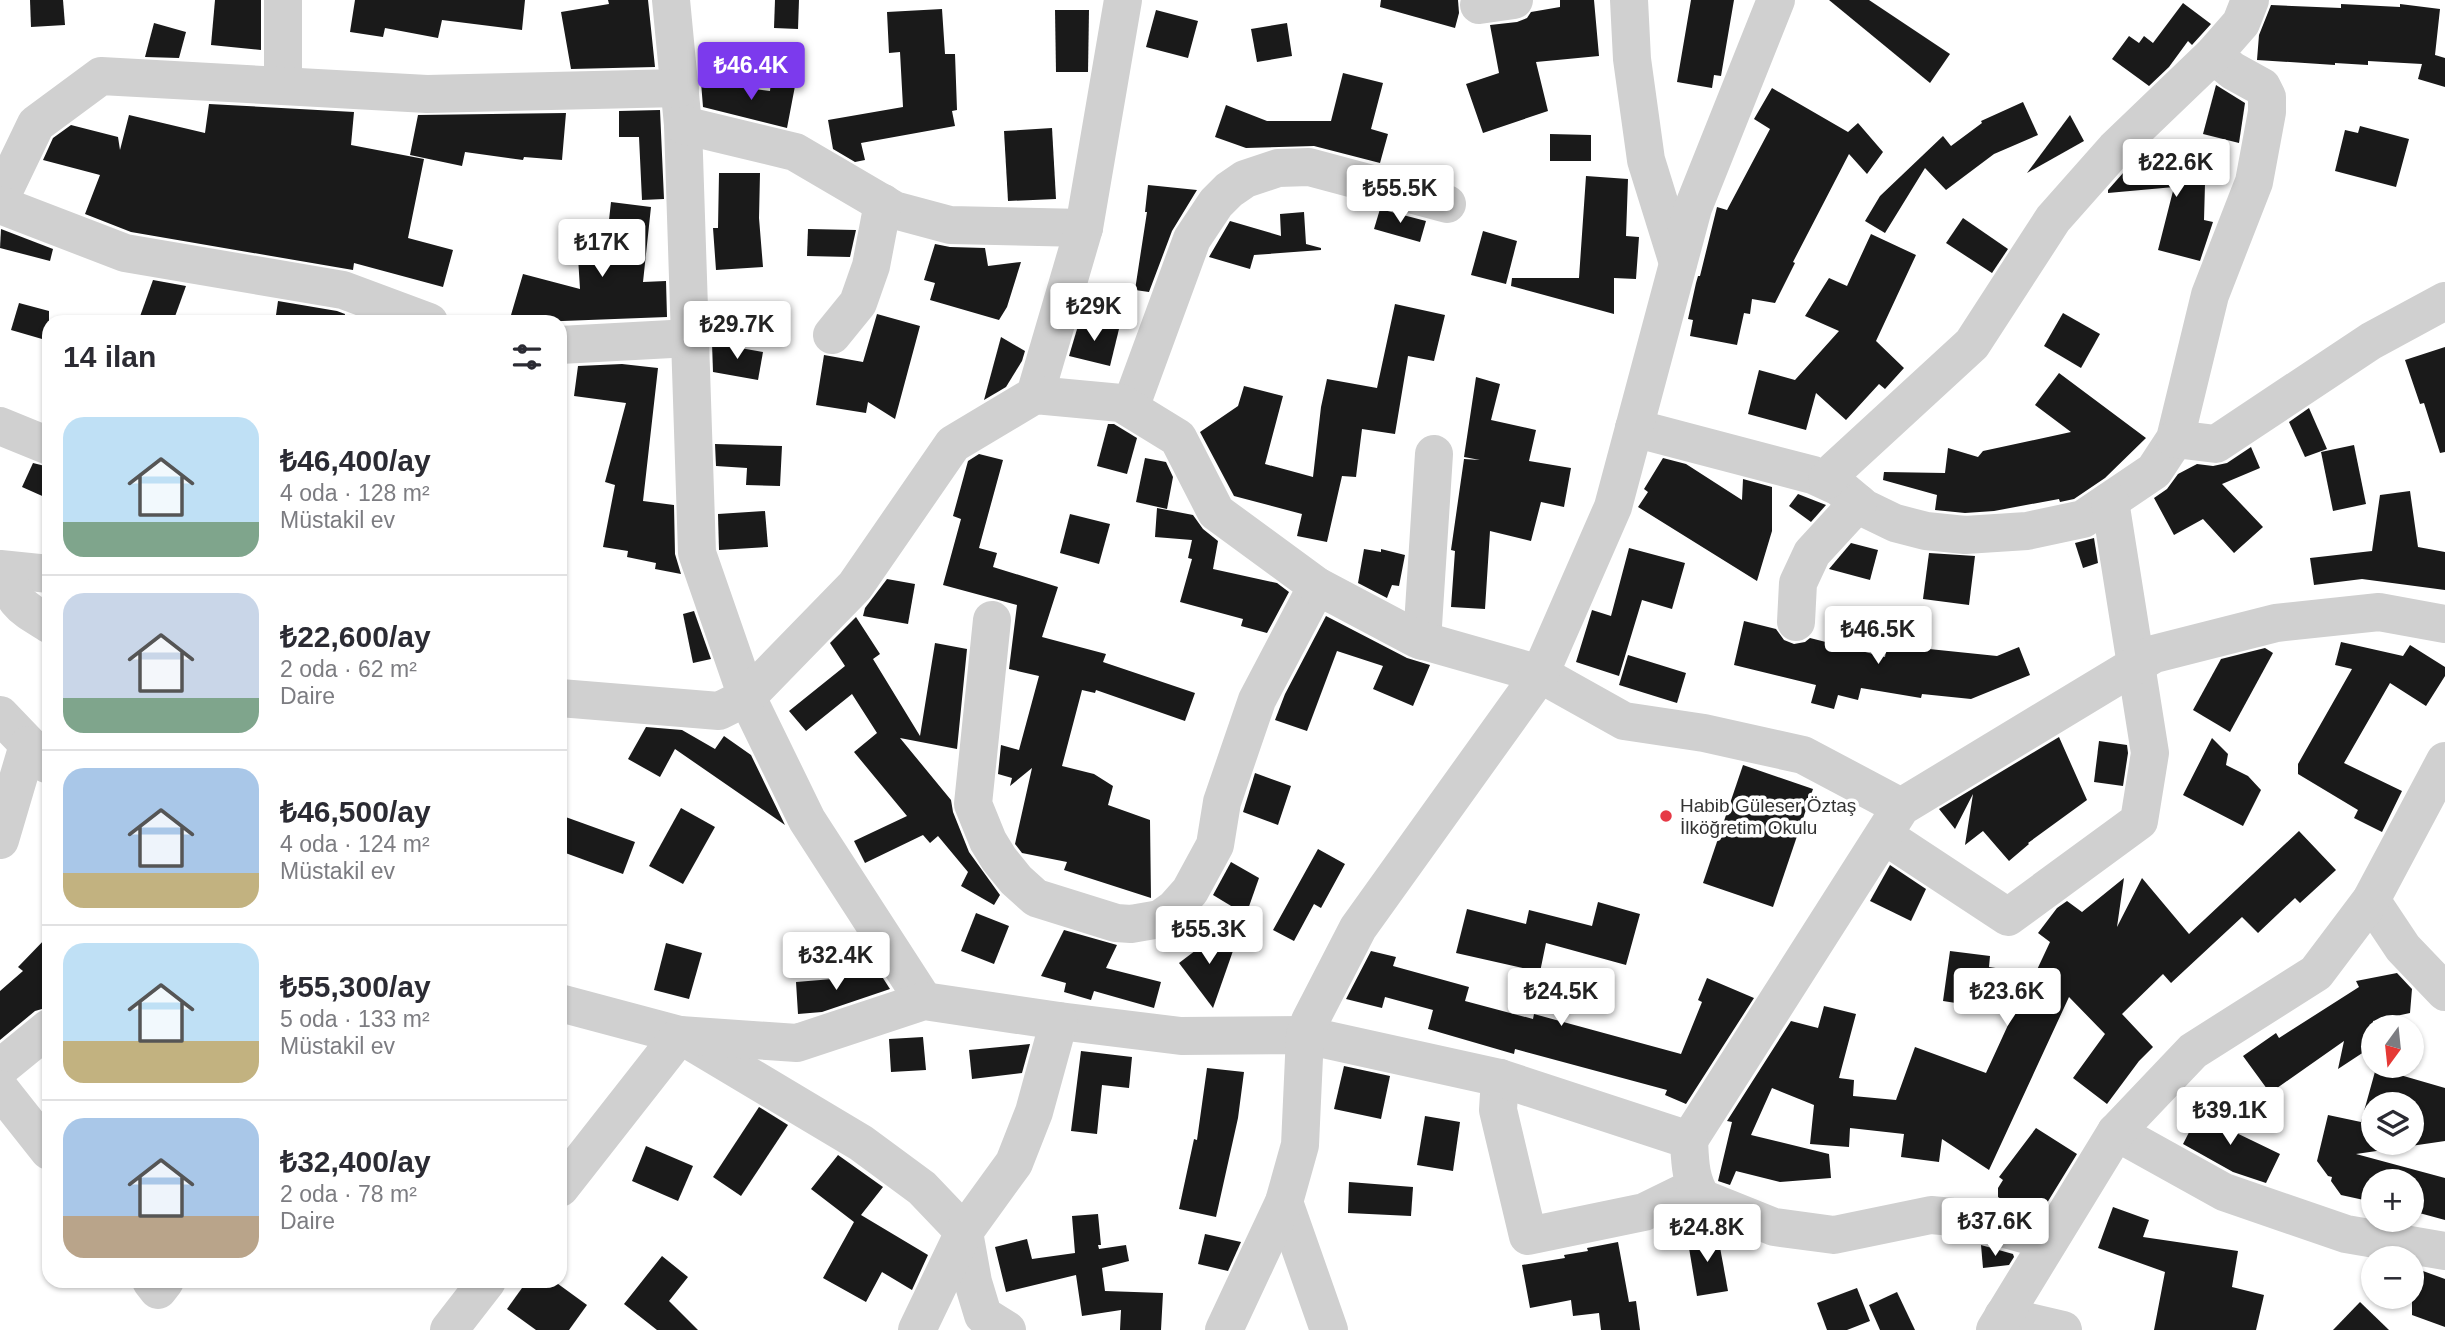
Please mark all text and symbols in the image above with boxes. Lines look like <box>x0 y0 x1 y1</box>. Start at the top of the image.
pin: ₺46.4K <box>694 42 808 102</box>
text: ₺46.4K <box>714 52 788 78</box>
pin: ₺22.6K <box>2119 140 2233 199</box>
text: ₺22.6K <box>2139 149 2213 175</box>
pin: ₺55.5K <box>1343 166 1457 225</box>
text: ₺55.5K <box>1363 175 1437 201</box>
pin: ₺17K <box>561 219 643 279</box>
text: ₺17K <box>574 229 630 255</box>
pin: ₺29K <box>1053 284 1135 343</box>
text: ₺29K <box>1066 293 1122 319</box>
pin: ₺29.7K <box>680 302 794 361</box>
text: ₺29.7K <box>700 311 774 337</box>
icon: filters <box>508 338 546 376</box>
text: 14 ilan <box>63 340 156 373</box>
text: ₺46,400/ay <box>280 444 431 477</box>
icon: home <box>119 445 203 529</box>
text: 4 oda · 128 m² <box>280 480 430 506</box>
text: Müstakil ev <box>280 507 395 533</box>
pin: ₺46.5K <box>1821 606 1935 666</box>
text: ₺46.5K <box>1841 616 1915 642</box>
text: ₺22,600/ay <box>280 620 431 653</box>
icon: home <box>119 621 203 705</box>
text: 2 oda · 62 m² <box>280 656 417 682</box>
text: Daire <box>280 683 335 709</box>
text: ₺46,500/ay <box>280 795 431 828</box>
place label: Habib Güleser Öztaş İlköğretim Okulu <box>1680 795 1856 838</box>
icon: home <box>119 796 203 880</box>
marker: Habib Güleser Öztaş İlköğretim Okulu <box>1658 808 1674 824</box>
text: 4 oda · 124 m² <box>280 831 430 857</box>
text: Müstakil ev <box>280 858 395 884</box>
pin: ₺55.3K <box>1152 906 1266 966</box>
text: ₺55.3K <box>1172 916 1246 942</box>
pin: ₺32.4K <box>779 932 893 992</box>
text: ₺32.4K <box>799 942 873 968</box>
pin: ₺24.5K <box>1504 968 1618 1028</box>
pin: ₺23.6K <box>1950 968 2064 1028</box>
text: ₺55,300/ay <box>280 970 431 1003</box>
icon: home <box>119 971 203 1055</box>
text: ₺24.5K <box>1524 978 1598 1004</box>
text: ₺23.6K <box>1970 978 2044 1004</box>
text: 5 oda · 133 m² <box>280 1006 430 1032</box>
north arrow <box>2361 1015 2424 1078</box>
map controls <box>2361 1015 2424 1309</box>
text: Müstakil ev <box>280 1033 395 1059</box>
pin: ₺39.1K <box>2173 1088 2287 1147</box>
button: layers <box>2361 1092 2424 1155</box>
text: ₺39.1K <box>2193 1097 2267 1123</box>
text: ₺32,400/ay <box>280 1145 431 1178</box>
icon: home <box>119 1146 203 1230</box>
button: + <box>2361 1169 2424 1232</box>
text: 2 oda · 78 m² <box>280 1181 417 1207</box>
pin: ₺37.6K <box>1938 1198 2052 1258</box>
pin: ₺24.8K <box>1650 1204 1764 1264</box>
text: Daire <box>280 1208 335 1234</box>
text: ₺37.6K <box>1958 1208 2032 1234</box>
text: ₺24.8K <box>1670 1214 1744 1240</box>
button: − <box>2361 1246 2424 1309</box>

